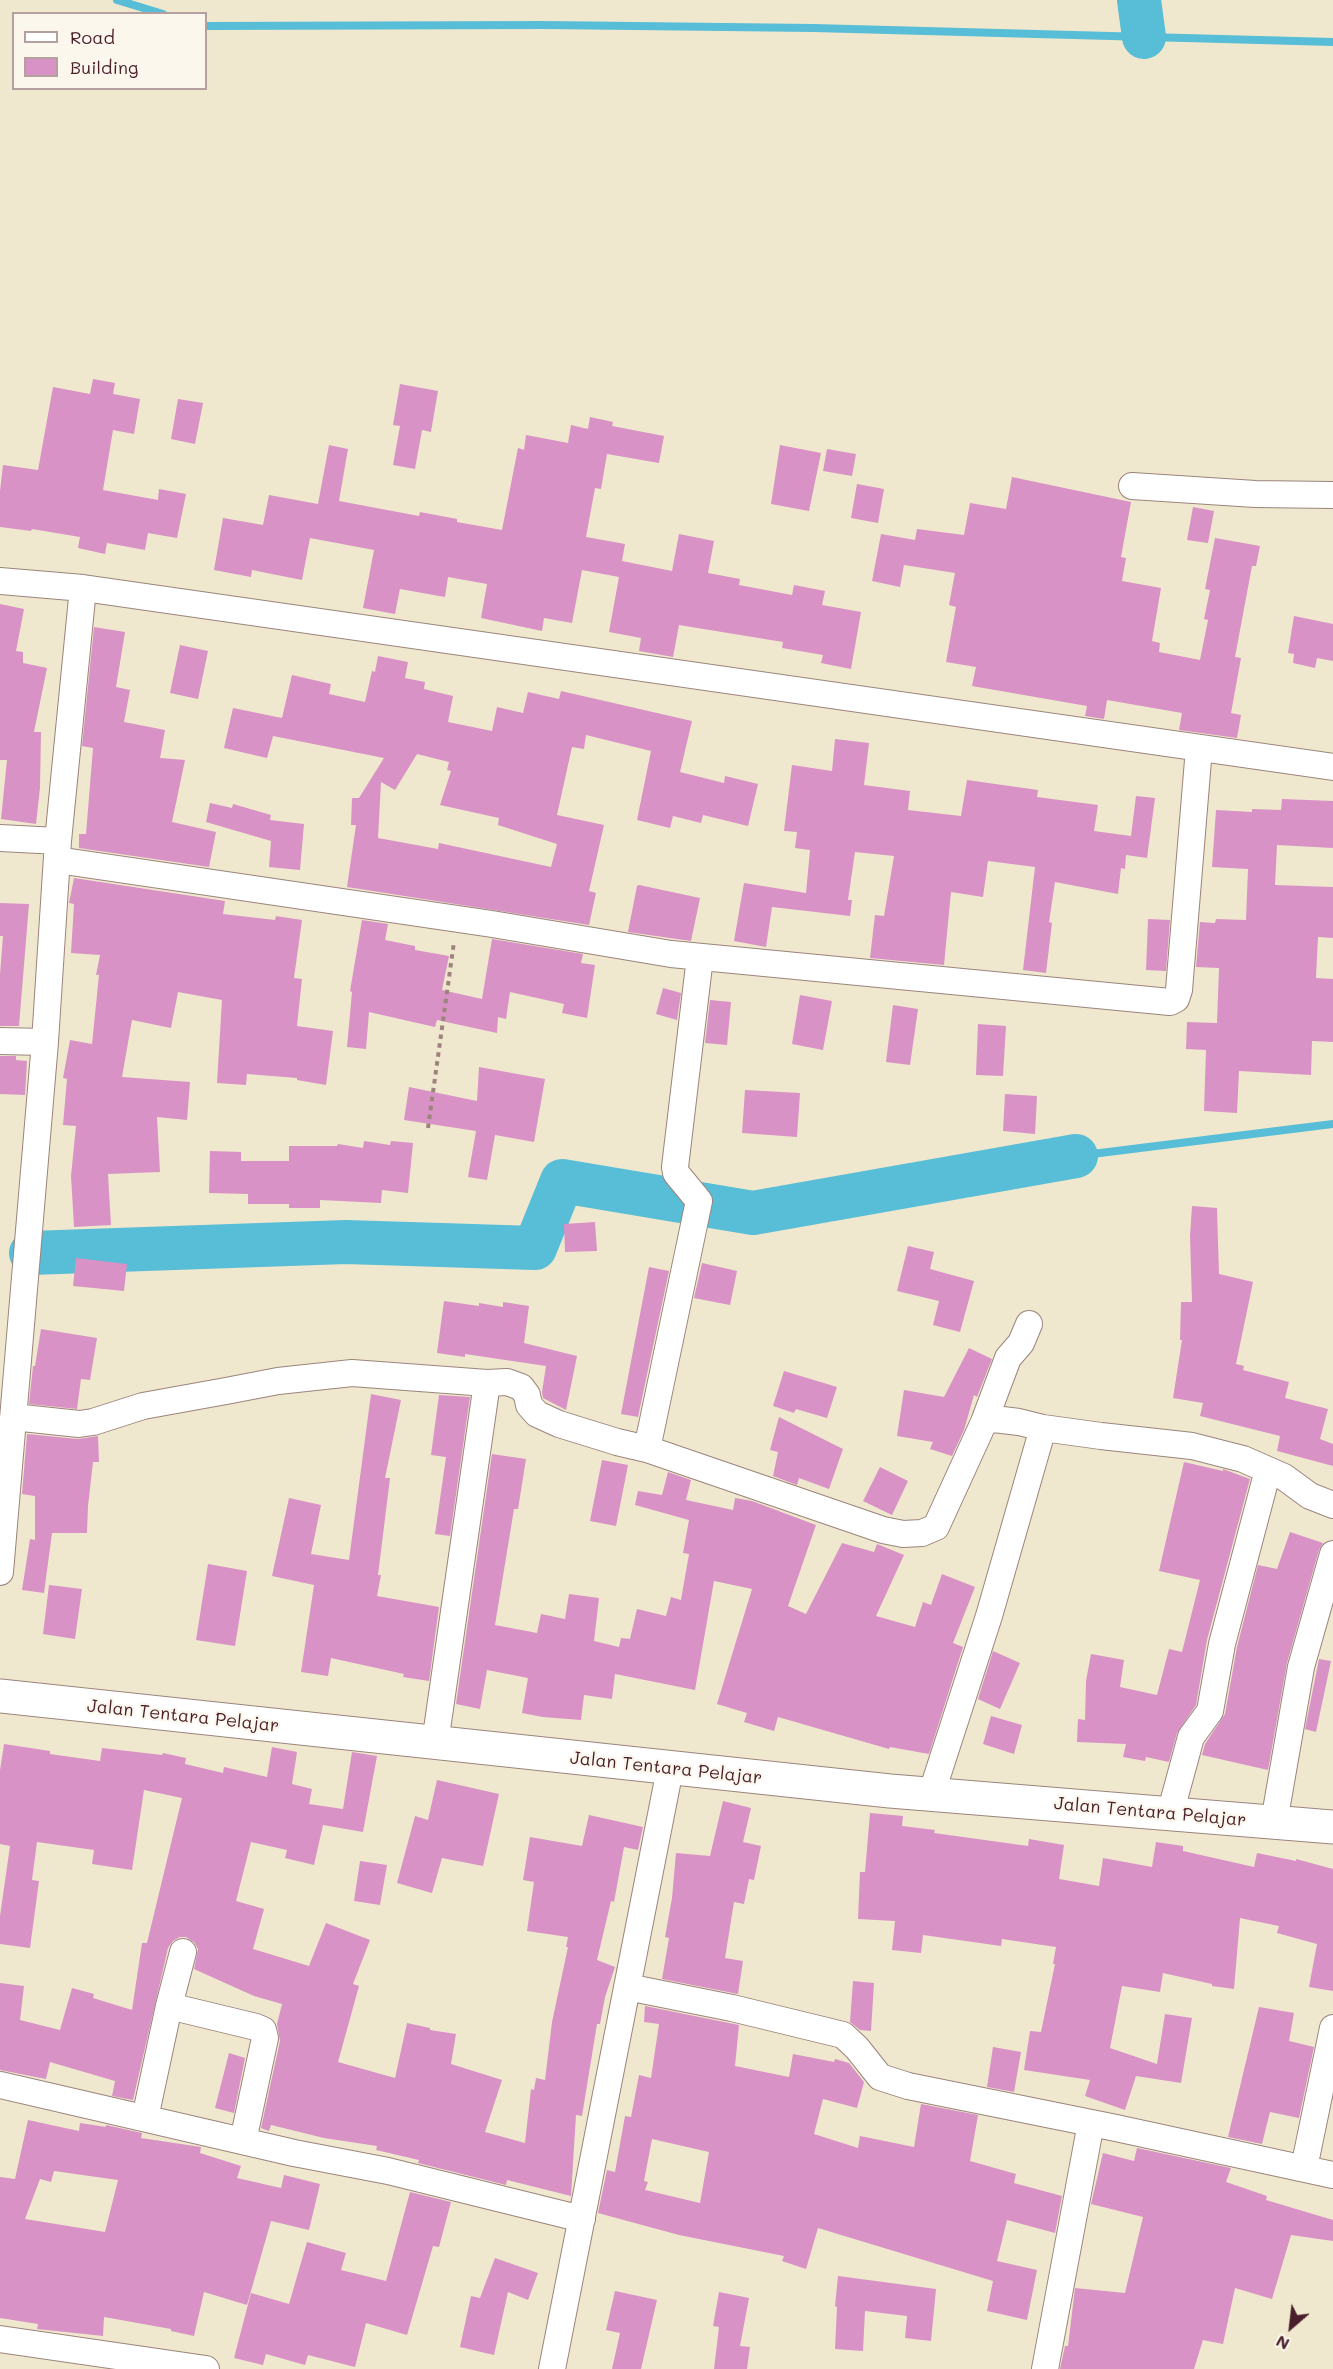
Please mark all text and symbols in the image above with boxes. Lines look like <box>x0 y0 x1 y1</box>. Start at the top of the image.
legend <box>12 12 207 90</box>
text: Road <box>70 25 115 49</box>
text: Building <box>70 55 138 79</box>
street label: Jalan Tentara Pelajar <box>86 1695 280 1737</box>
street label: Jalan Tentara Pelajar <box>569 1747 763 1789</box>
street label: Jalan Tentara Pelajar <box>1053 1793 1247 1831</box>
north arrow <box>1261 2297 1321 2357</box>
text: N <box>1272 2331 1293 2355</box>

